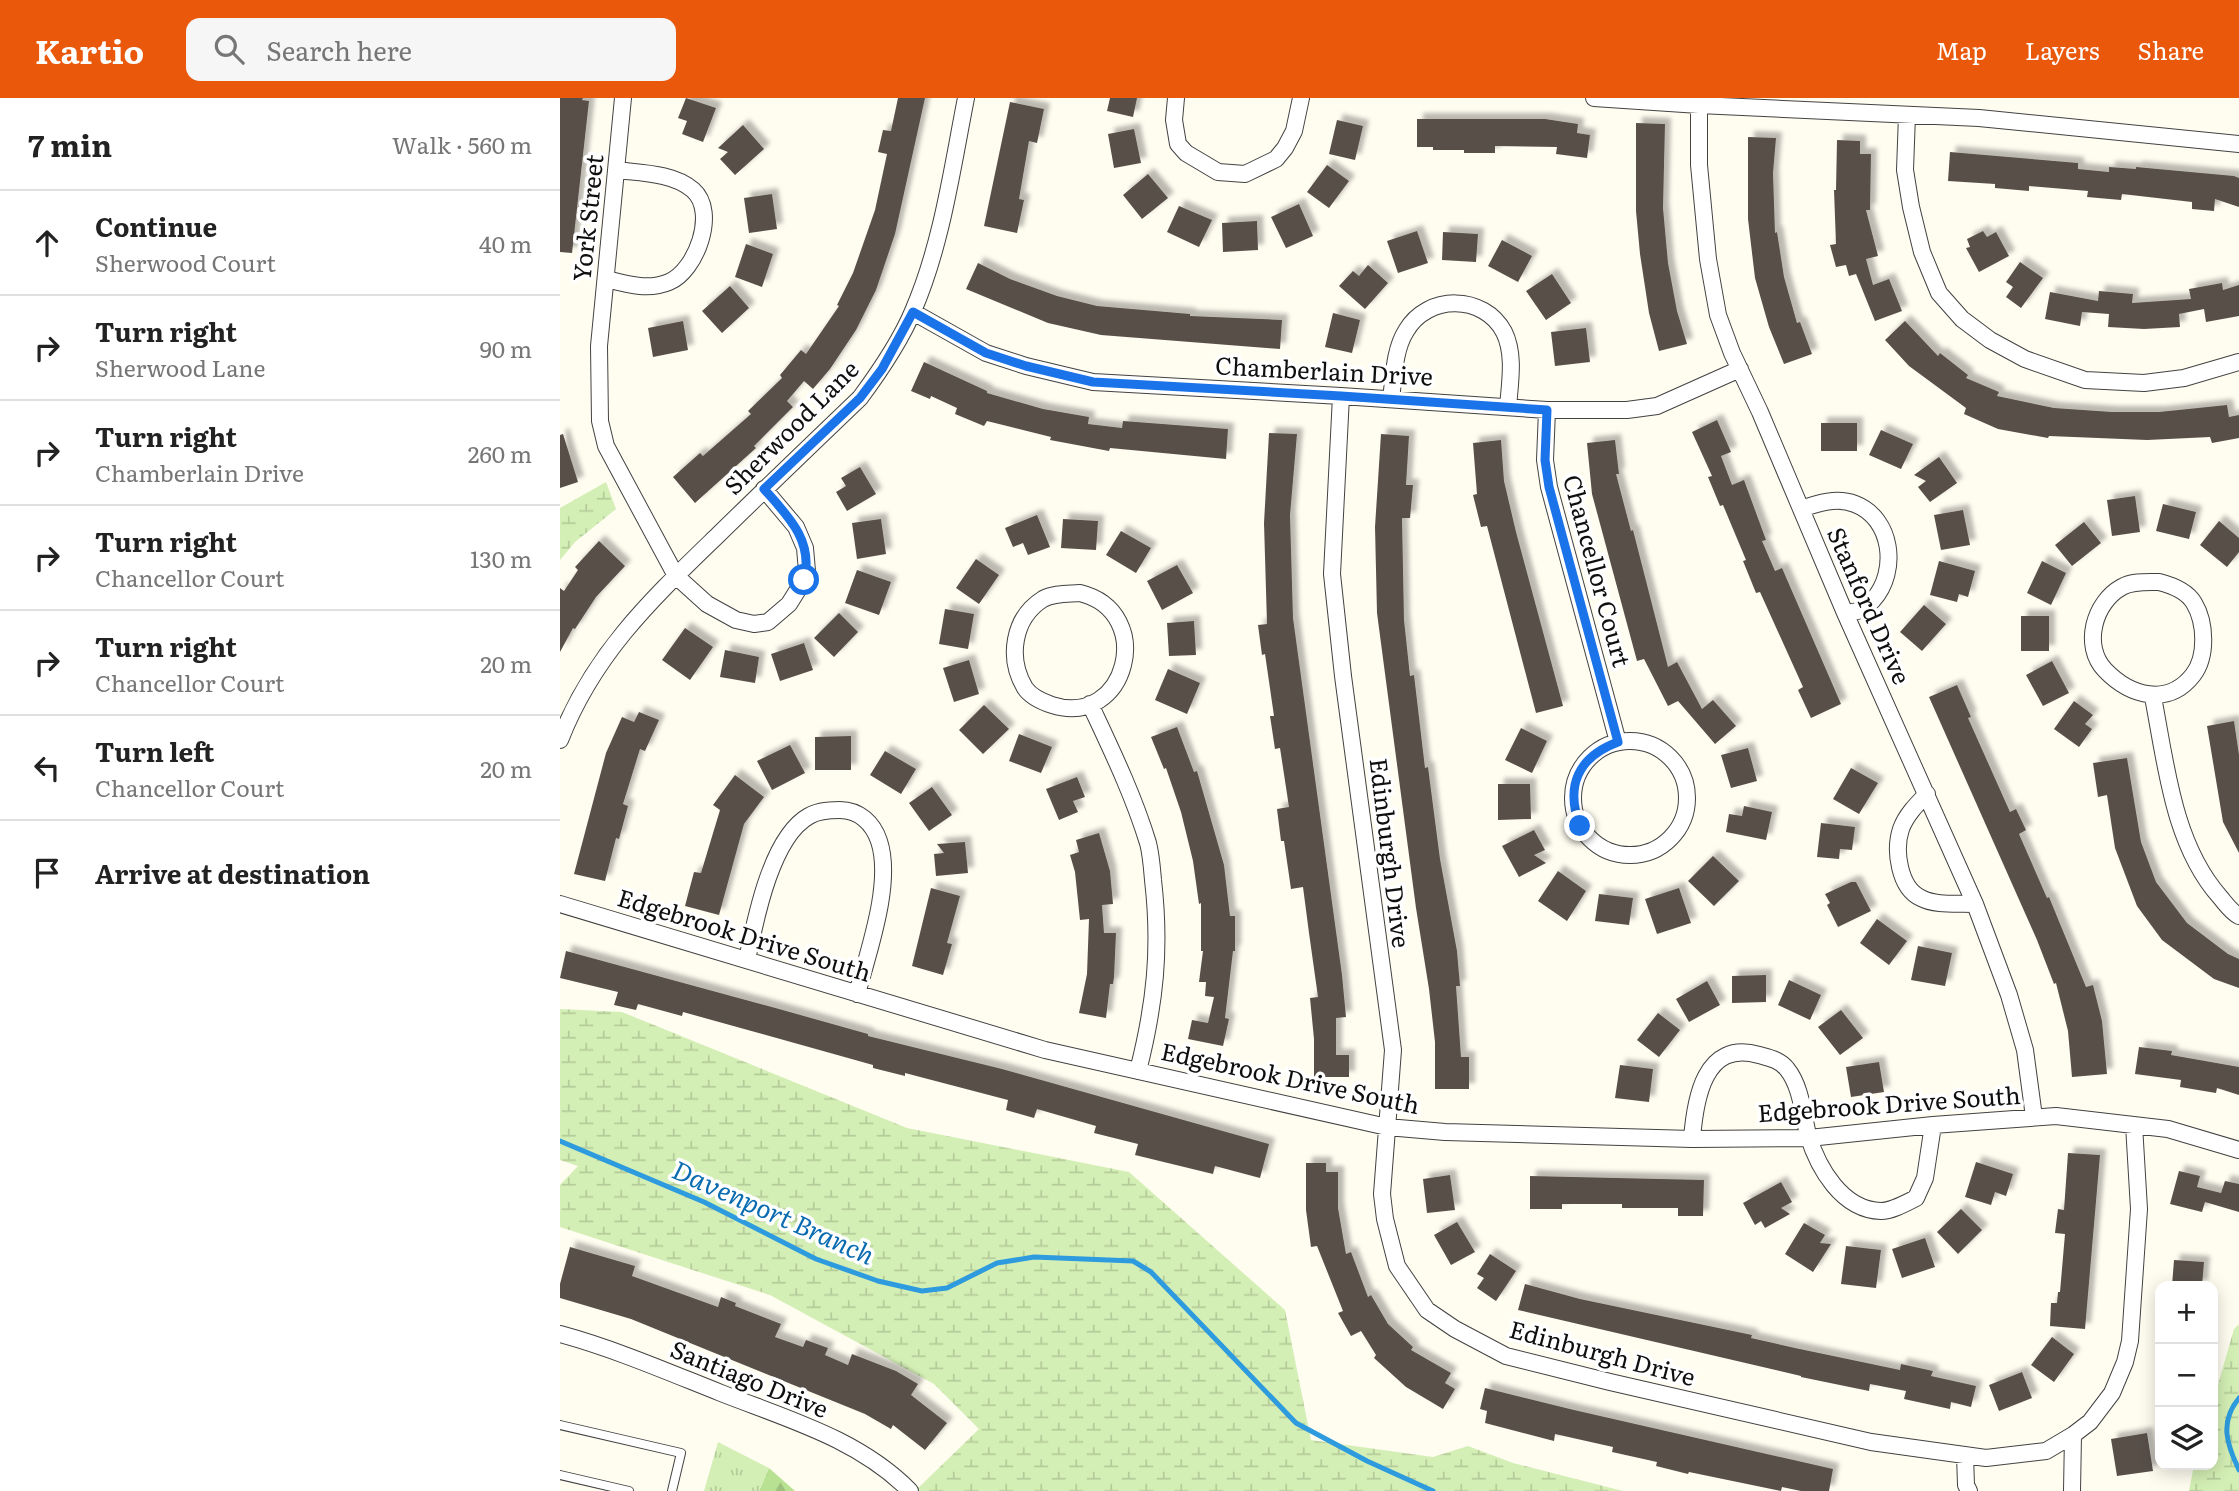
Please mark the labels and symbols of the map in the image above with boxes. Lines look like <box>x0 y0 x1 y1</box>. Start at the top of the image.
street label: York Street <box>562 152 611 283</box>
street label: Chamberlain Drive <box>1214 346 1434 393</box>
street label: Sherwood Lane <box>715 351 865 501</box>
street label: Chancellor Court <box>1556 470 1641 671</box>
street label: Stanford Drive <box>1820 521 1921 689</box>
route start <box>788 564 819 595</box>
street label: Edinburgh Drive <box>1362 756 1420 950</box>
route end <box>1564 810 1595 841</box>
street label: Edgebrook Drive South <box>614 878 876 989</box>
street label: Edgebrook Drive South <box>1158 1032 1423 1121</box>
street label: Edgebrook Drive South <box>1756 1076 2022 1129</box>
water label: Davenport Branch <box>667 1149 881 1273</box>
street label: Edinburgh Drive <box>1506 1310 1699 1393</box>
street label: Santiago Drive <box>666 1330 834 1425</box>

